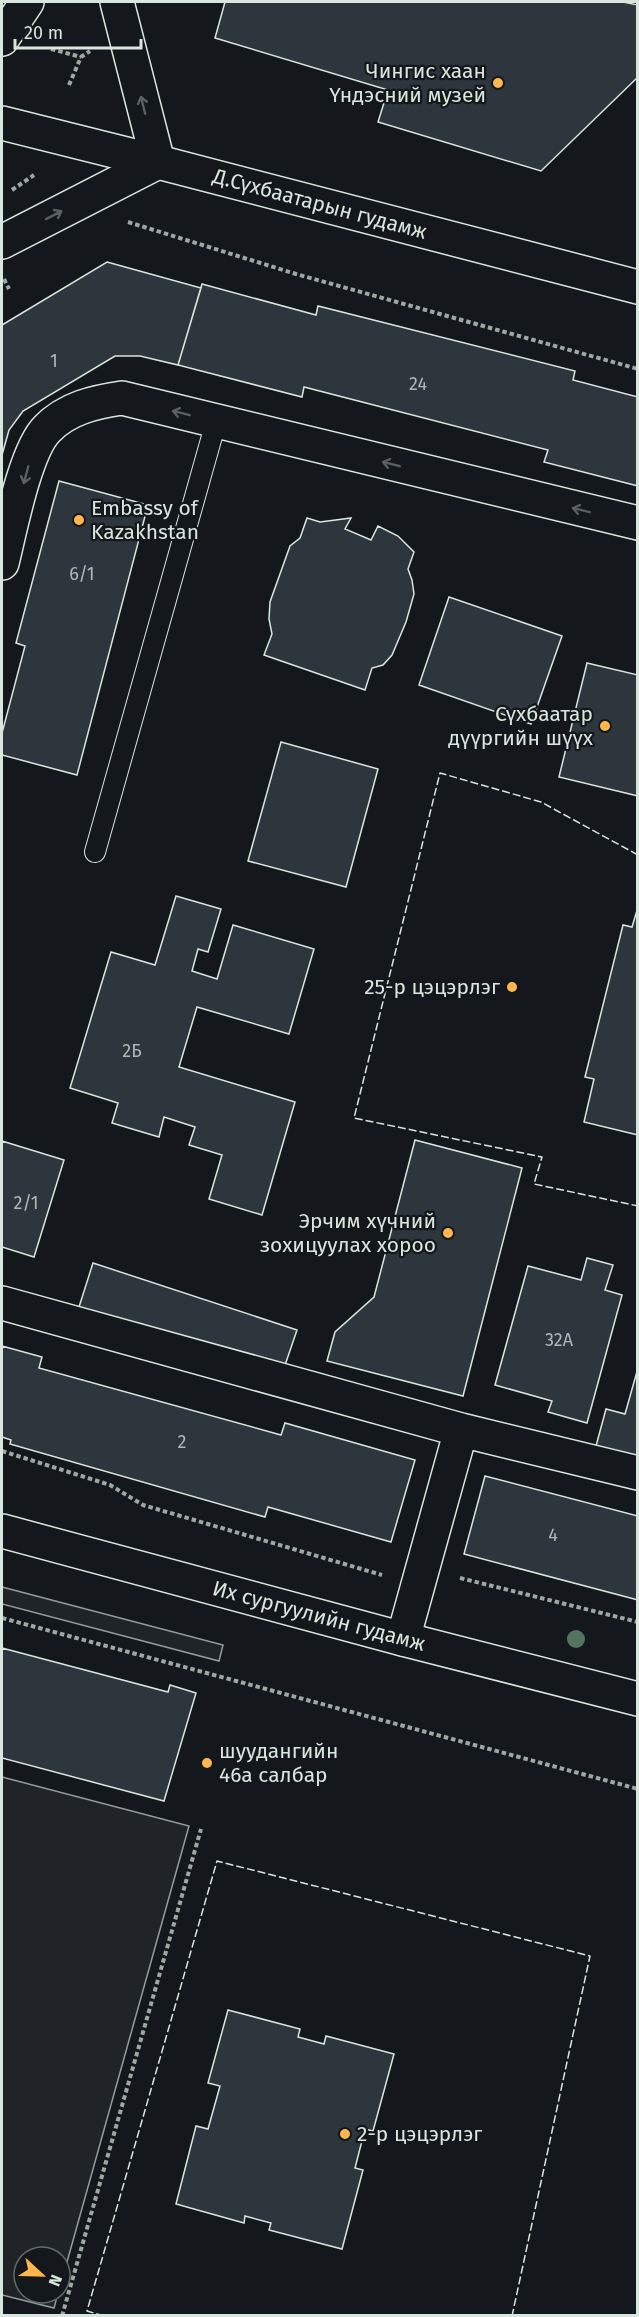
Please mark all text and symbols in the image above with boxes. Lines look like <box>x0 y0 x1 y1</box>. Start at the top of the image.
scale bar <box>15 12 141 50</box>
text: 20 m <box>24 22 63 44</box>
place label: Чингис хаан Үндэсний музей <box>329 58 486 108</box>
marker: Чингис хаан Үндэсний музей <box>491 76 505 90</box>
one-way arrow <box>137 96 149 115</box>
street label: Д.Сүхбаатарын гудамж <box>209 163 430 245</box>
one-way arrow <box>44 209 62 220</box>
house number: 1 <box>50 350 58 372</box>
house number: 24 <box>409 373 427 395</box>
one-way arrow <box>172 407 191 419</box>
one-way arrow <box>382 458 401 470</box>
one-way arrow <box>19 465 31 484</box>
place label: Embassy of Kazakhstan <box>91 495 200 545</box>
one-way arrow <box>571 503 590 515</box>
marker: Embassy of Kazakhstan <box>72 513 86 527</box>
house number: 6/1 <box>69 563 95 585</box>
place label: Сүхбаатар дүүргийн шүүх <box>448 701 594 751</box>
marker: Сүхбаатар дүүргийн шүүх <box>598 719 612 733</box>
place label: 25-р цэцэрлэг <box>364 974 500 1000</box>
marker: 25-р цэцэрлэг <box>505 980 519 994</box>
house number: 2Б <box>122 1040 142 1062</box>
house number: 2/1 <box>14 1192 38 1214</box>
place label: Эрчим хүчний зохицуулах хороо <box>260 1208 436 1258</box>
marker: Эрчим хүчний зохицуулах хороо <box>441 1226 455 1240</box>
house number: 32А <box>545 1329 574 1351</box>
house number: 2 <box>178 1431 187 1453</box>
house number: 4 <box>548 1524 558 1546</box>
street label: Их сургуулийн гудамж <box>210 1575 428 1657</box>
place label: шуудангийн 46а салбар <box>219 1738 338 1788</box>
marker: шуудангийн 46а салбар <box>200 1756 214 1770</box>
place label: 2-р цэцэрлэг <box>357 2121 482 2147</box>
marker: 2-р цэцэрлэг <box>338 2127 352 2141</box>
north arrow <box>12 2245 72 2305</box>
text: N <box>45 2272 66 2289</box>

